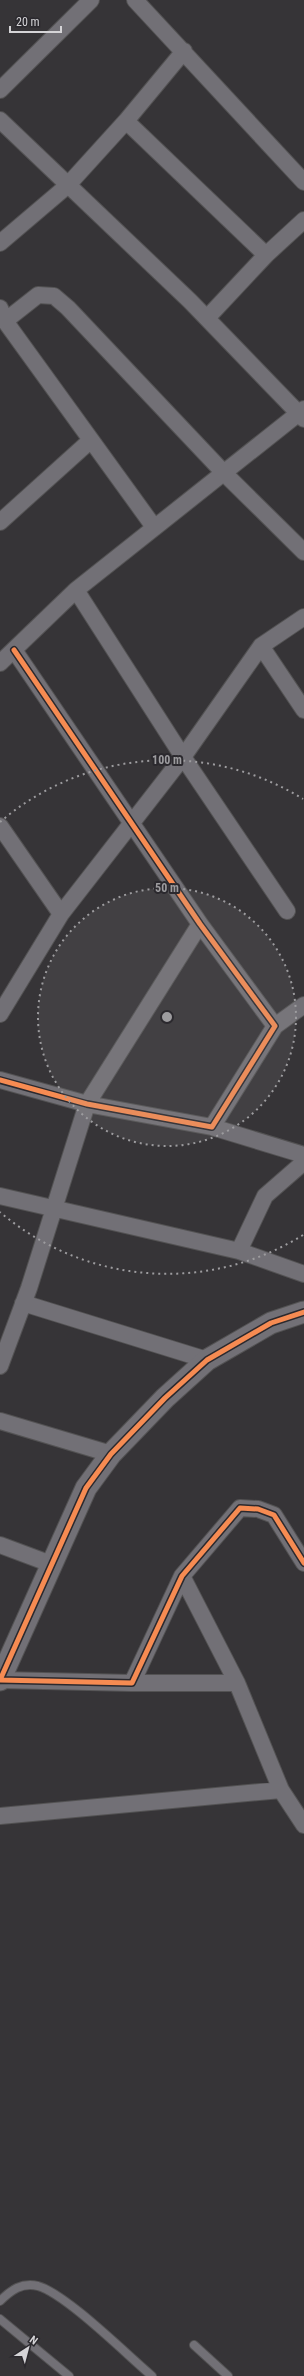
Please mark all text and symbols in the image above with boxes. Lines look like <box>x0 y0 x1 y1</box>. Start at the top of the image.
scale bar <box>10 8 61 34</box>
text: 20 m <box>16 15 40 29</box>
text: 100 m <box>152 753 182 767</box>
text: 50 m <box>155 881 179 895</box>
centre of rings <box>160 1010 174 1024</box>
north arrow <box>8 2328 48 2368</box>
text: N <box>27 2333 40 2348</box>

